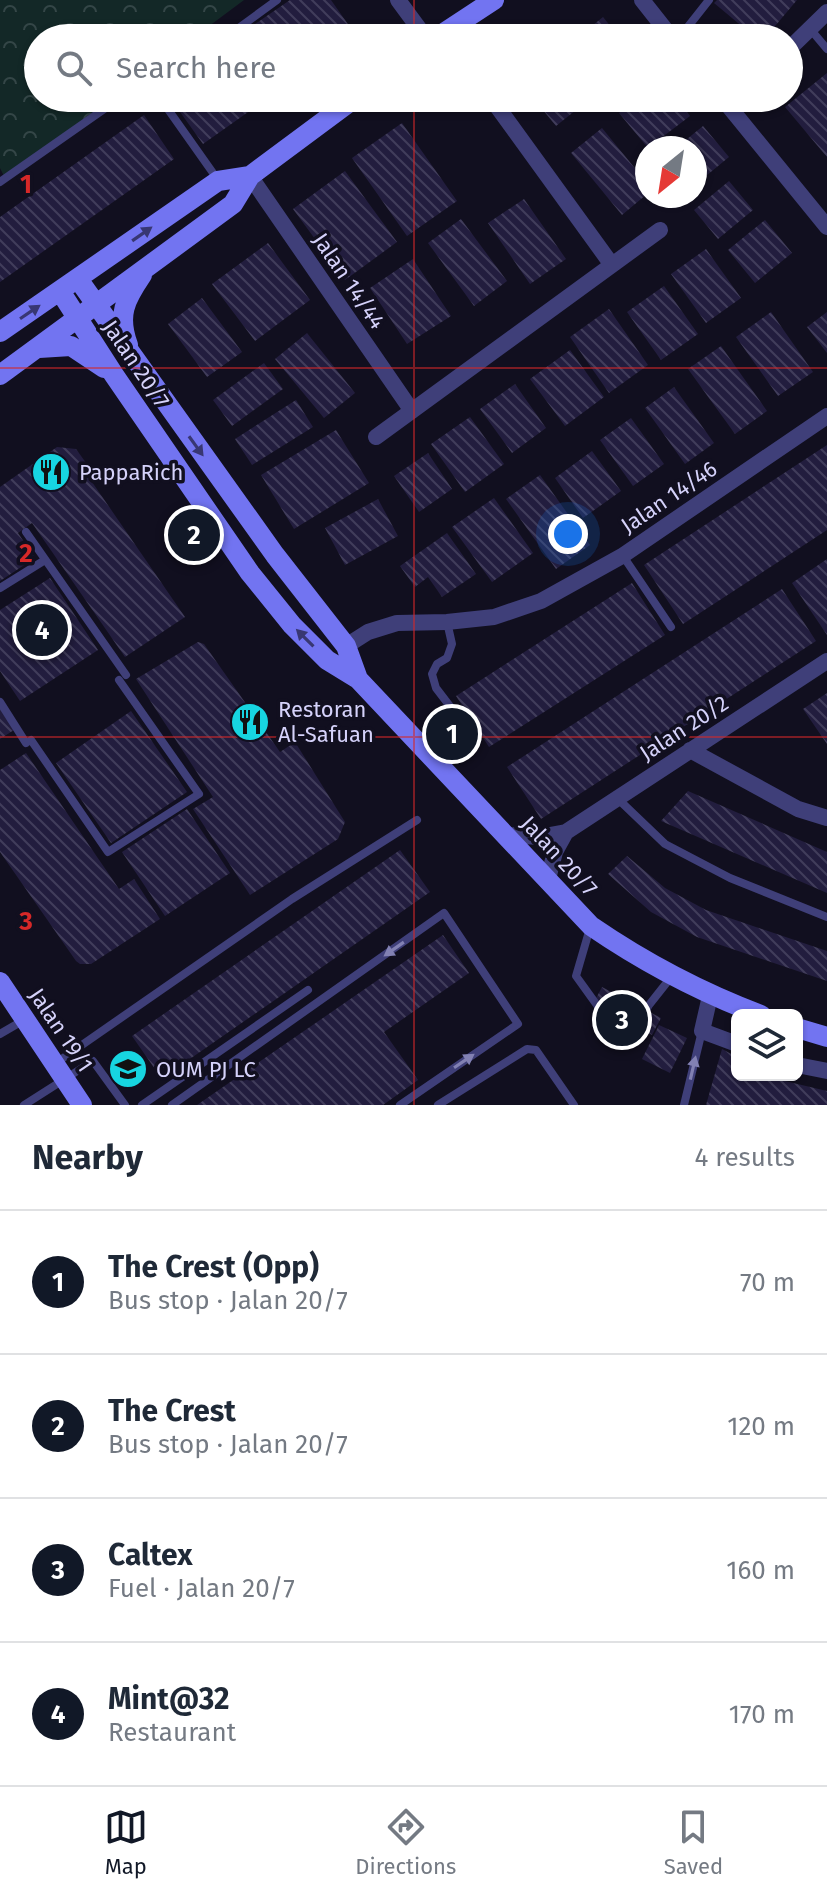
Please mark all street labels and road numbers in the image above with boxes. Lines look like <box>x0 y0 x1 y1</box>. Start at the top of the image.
street label: Jalan 14/44 <box>307 228 391 334</box>
street label: Jalan 20/7 <box>97 315 175 413</box>
street label: Jalan 14/46 <box>616 455 722 539</box>
street label: Jalan 20/2 <box>635 689 733 767</box>
street label: Jalan 20/7 <box>515 810 603 902</box>
street label: Jalan 19/1 <box>23 983 99 1077</box>

